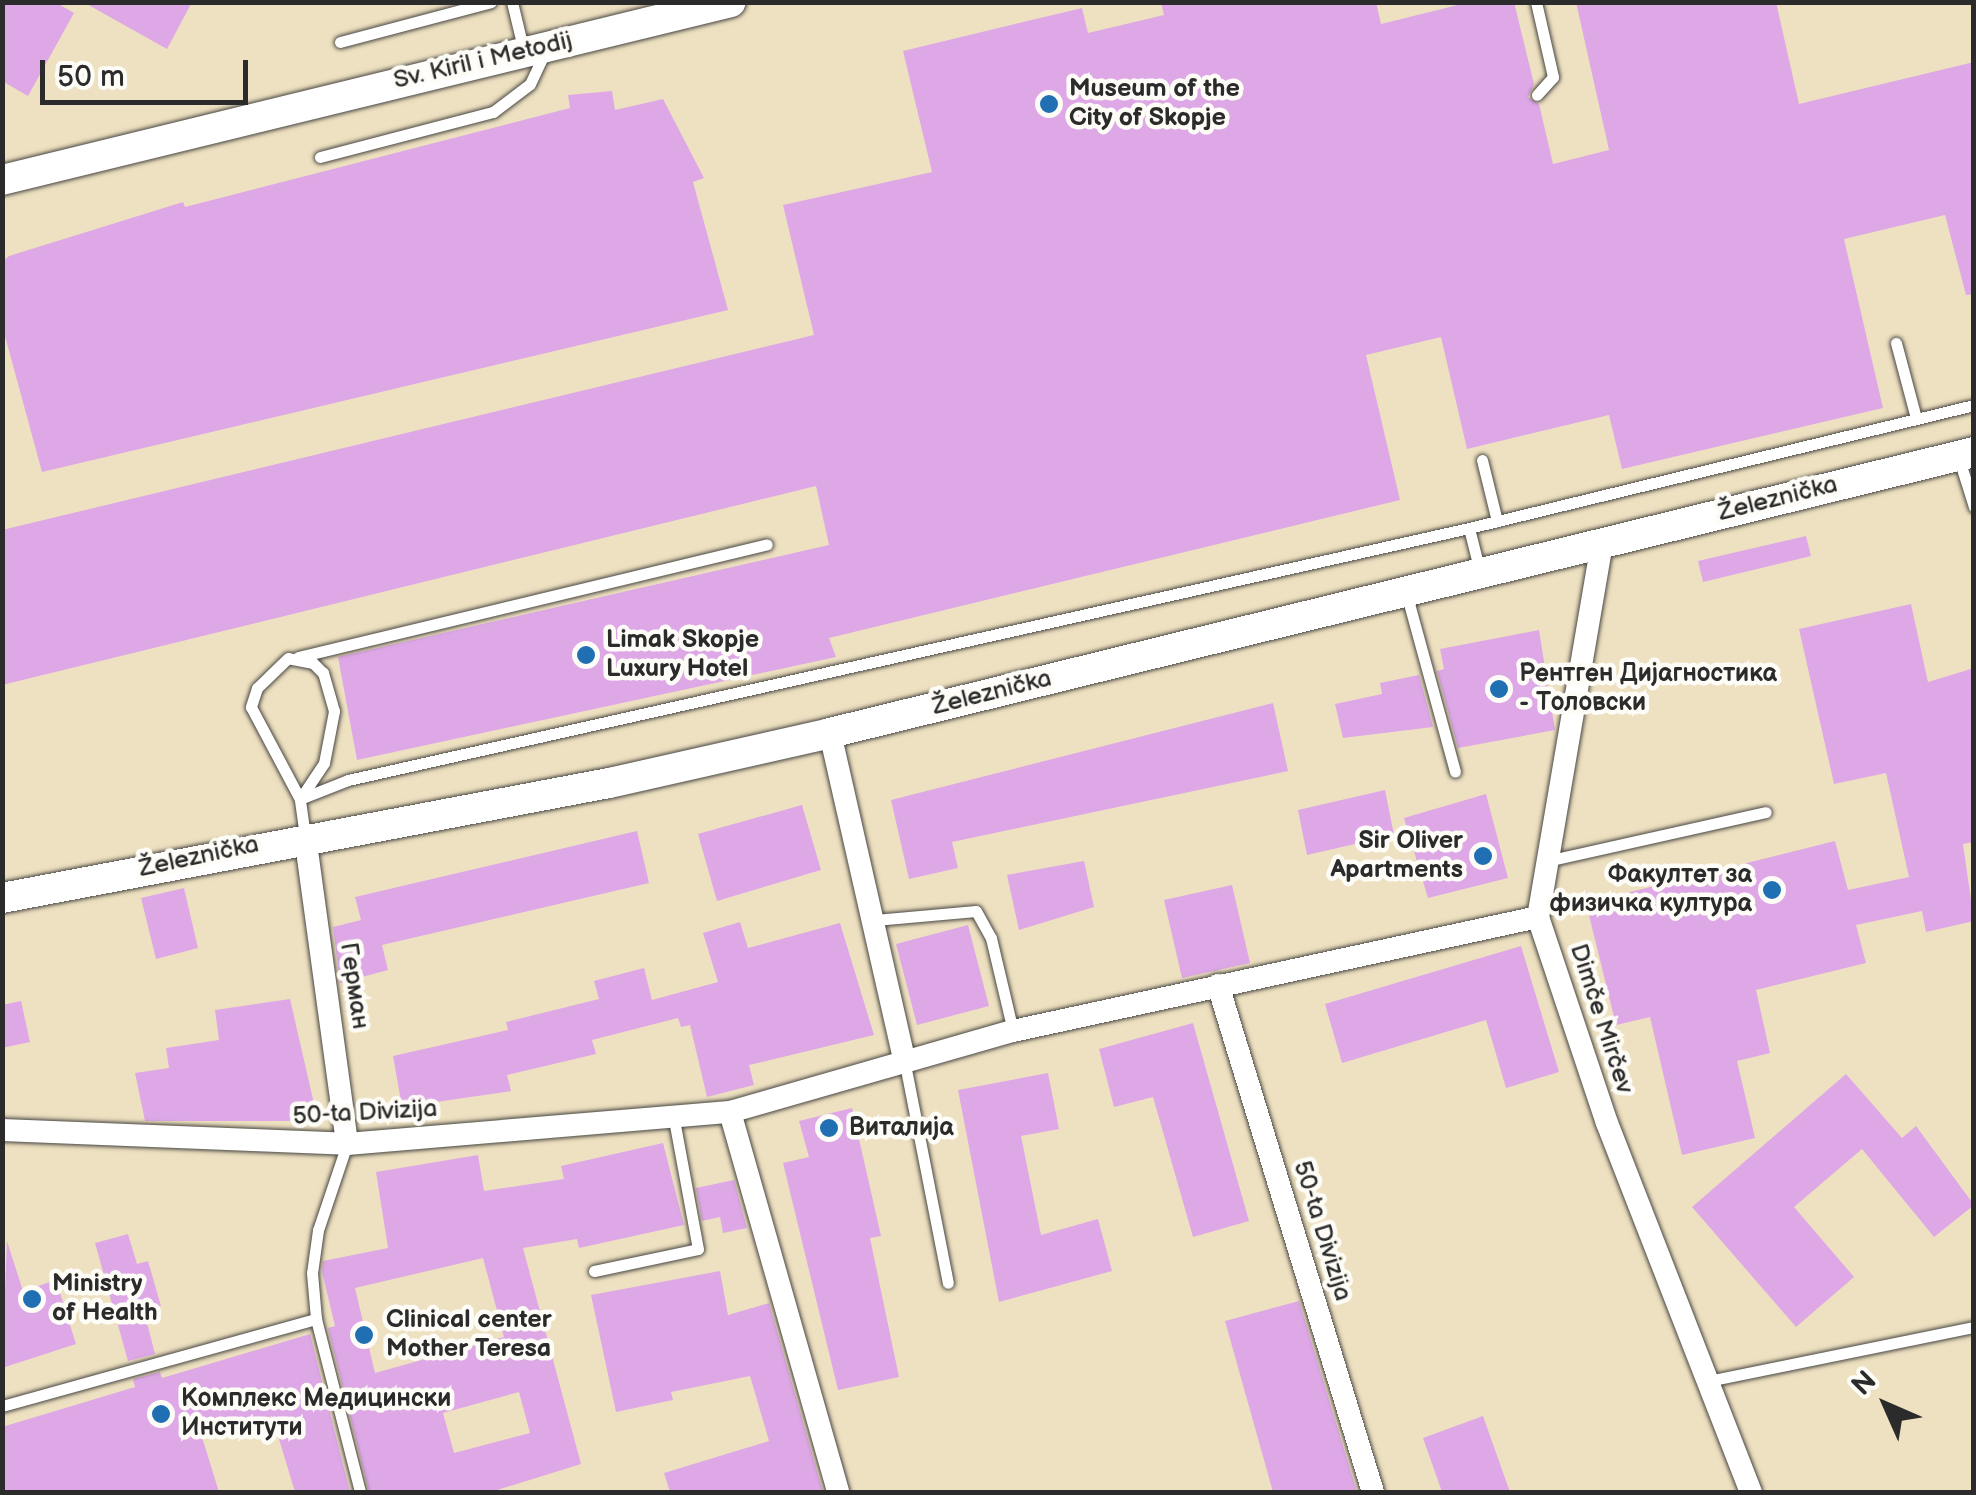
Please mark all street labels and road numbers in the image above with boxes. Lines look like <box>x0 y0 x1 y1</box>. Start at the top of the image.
street label: Sv. Kiril i Metodij <box>391 26 575 96</box>
street label: Železnička <box>1715 470 1841 528</box>
street label: Železnička <box>929 664 1055 722</box>
street label: Železnička <box>136 830 262 884</box>
street label: Dimče Mirčev <box>1563 940 1639 1098</box>
street label: Герман <box>333 941 375 1031</box>
street label: 50-ta Divizija <box>292 1094 438 1132</box>
street label: 50-ta Divizija <box>1286 1157 1358 1305</box>

